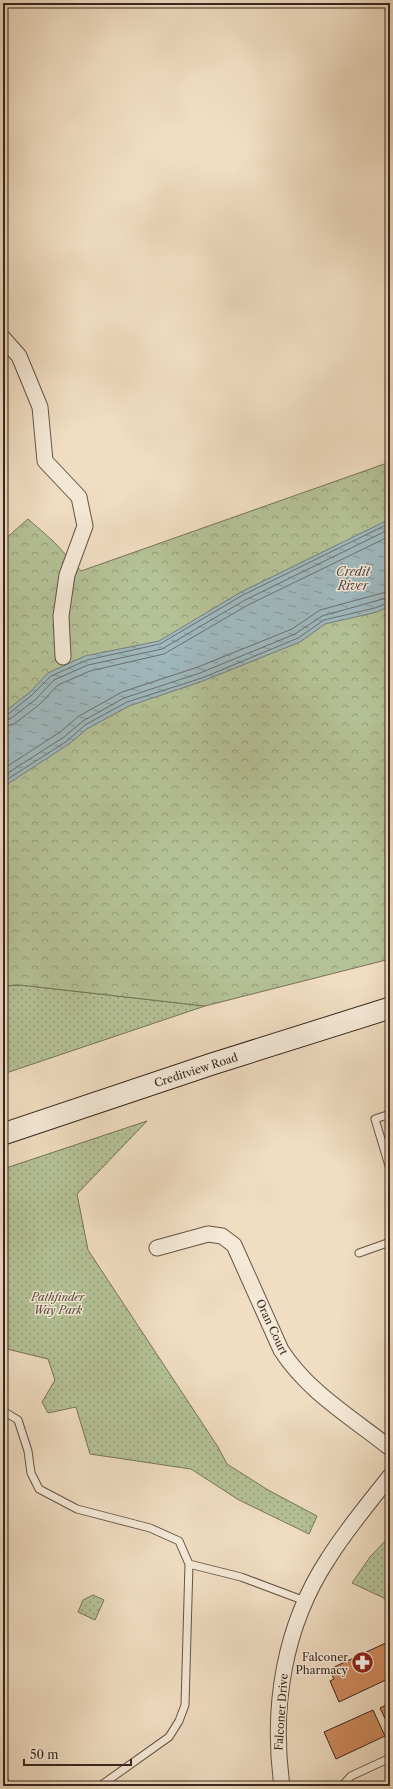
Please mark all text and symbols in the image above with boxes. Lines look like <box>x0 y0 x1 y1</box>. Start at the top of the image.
water label: Credit River <box>336 564 371 593</box>
street label: Creditview Road <box>152 1050 240 1090</box>
park label: Pathfinder Way Park <box>30 1290 86 1317</box>
street label: Oran Court <box>253 1297 291 1357</box>
place label: Falconer Pharmacy <box>296 1650 349 1677</box>
pharmacy icon: Falconer Pharmacy <box>350 1650 376 1676</box>
street label: Falconer Drive <box>271 1673 291 1751</box>
scale bar <box>24 1741 131 1767</box>
text: 50 m <box>30 1747 59 1762</box>

